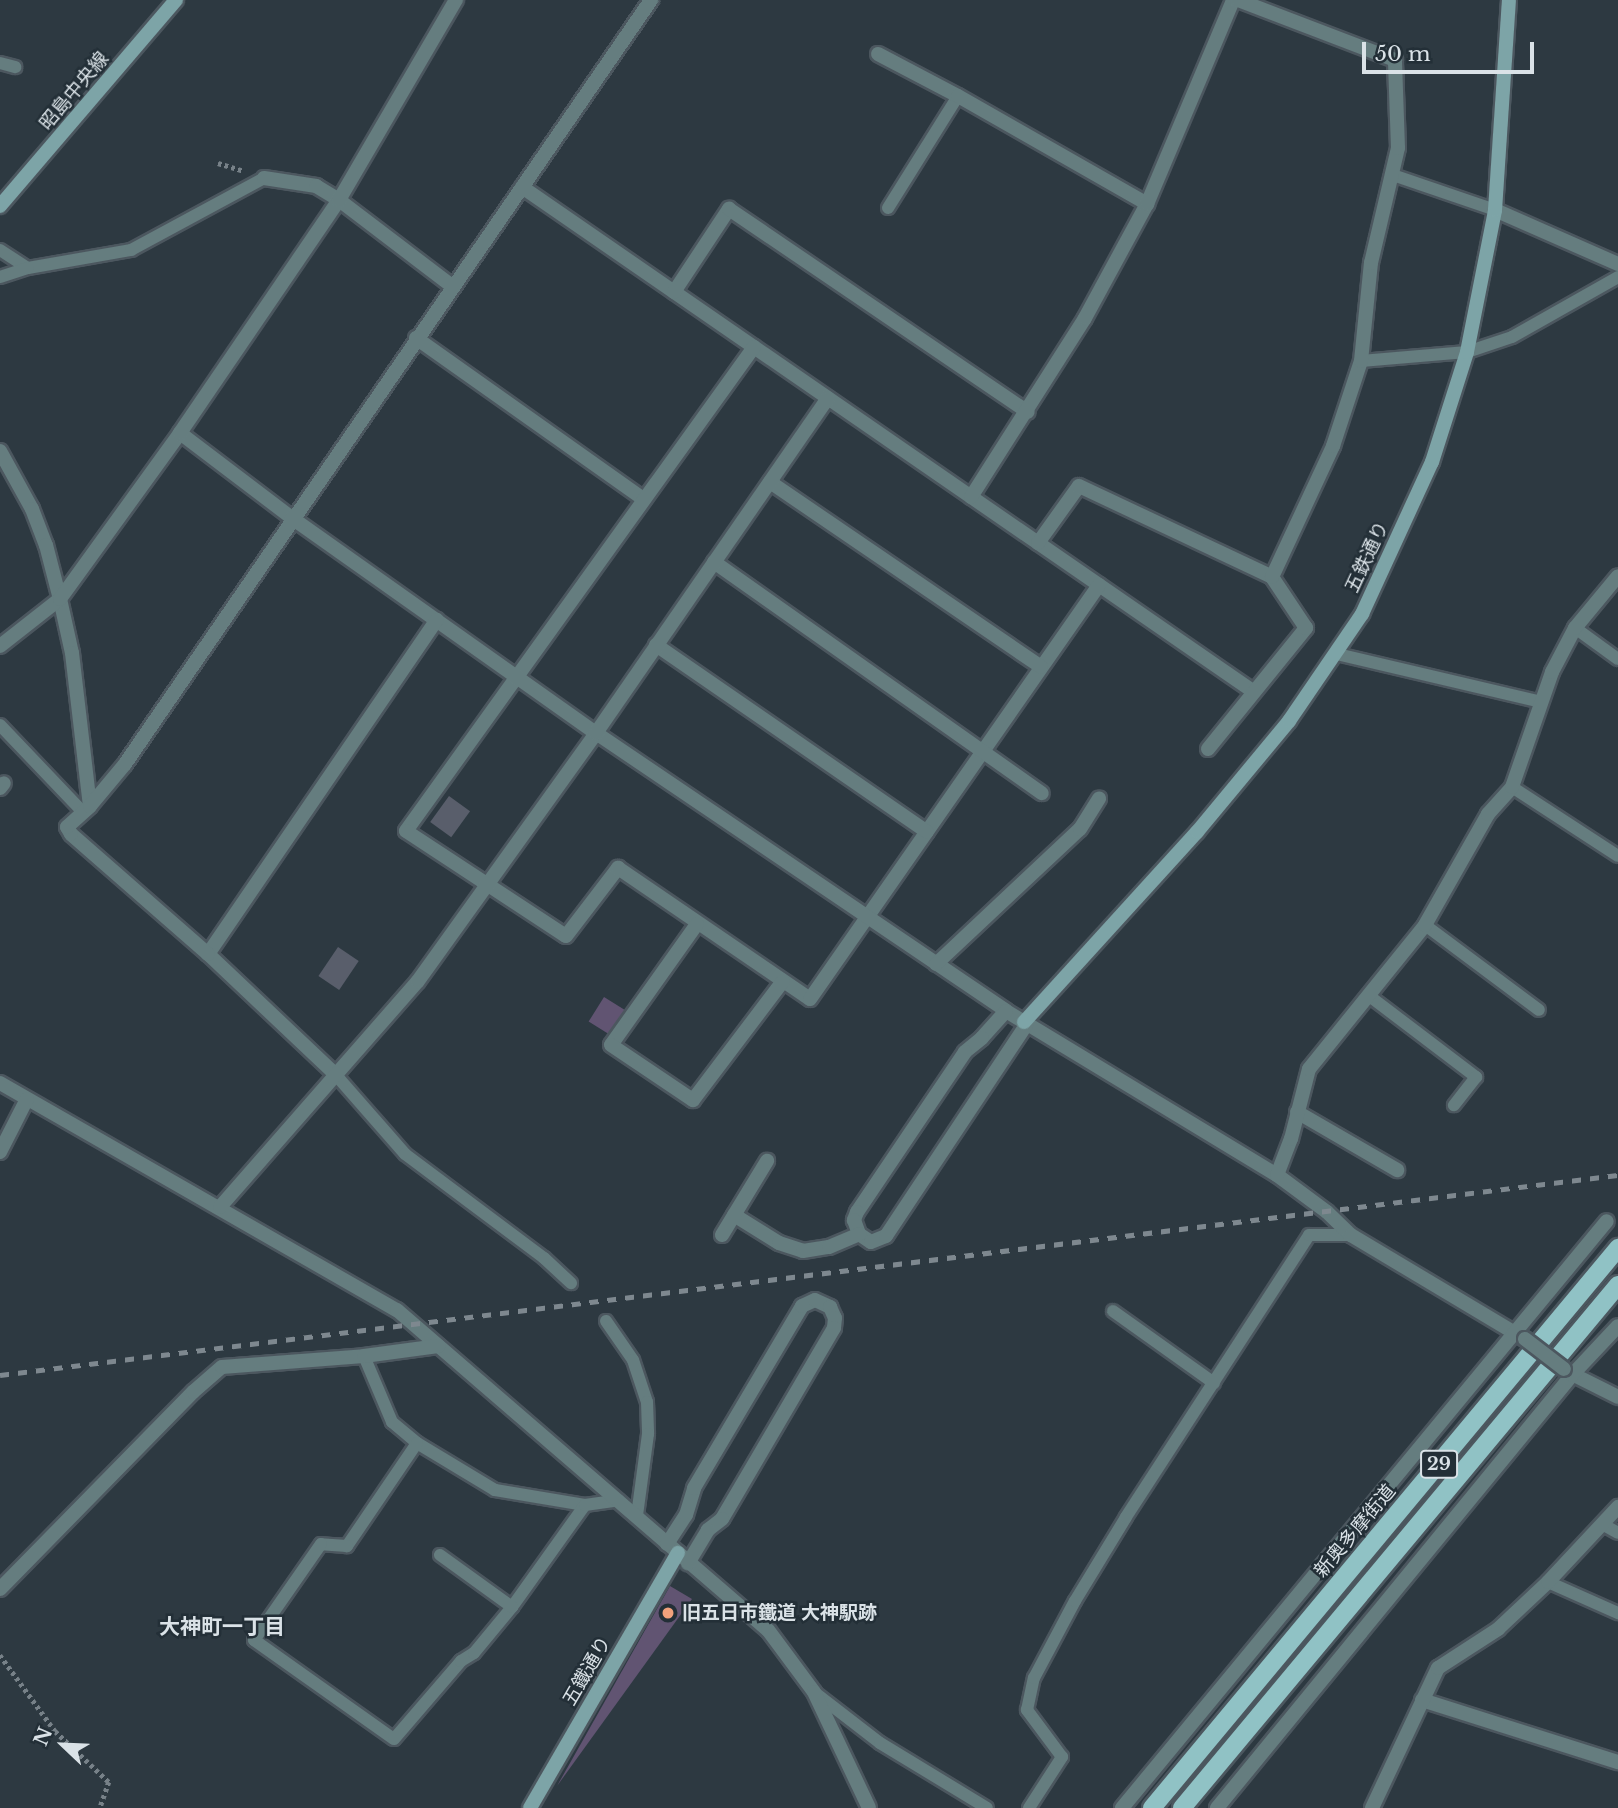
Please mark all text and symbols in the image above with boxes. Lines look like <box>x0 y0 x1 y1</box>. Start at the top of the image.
scale bar <box>1366 28 1538 72</box>
text: 50 m <box>1375 41 1430 67</box>
street label: 昭島中央線 <box>35 47 113 135</box>
street label: 五鉄通り <box>1341 518 1393 596</box>
road number: 29 <box>1420 1450 1458 1478</box>
street label: 新奥多摩街道 <box>1310 1480 1400 1582</box>
place label: 旧五日市鐵道 大神駅跡 <box>682 1602 877 1624</box>
marker: 旧五日市鐵道 大神駅跡 <box>660 1605 676 1621</box>
district label: 大神町一丁目 <box>159 1614 285 1640</box>
street label: 五鐵通り <box>558 1632 616 1710</box>
north arrow <box>28 1710 98 1780</box>
text: N <box>29 1724 57 1749</box>

